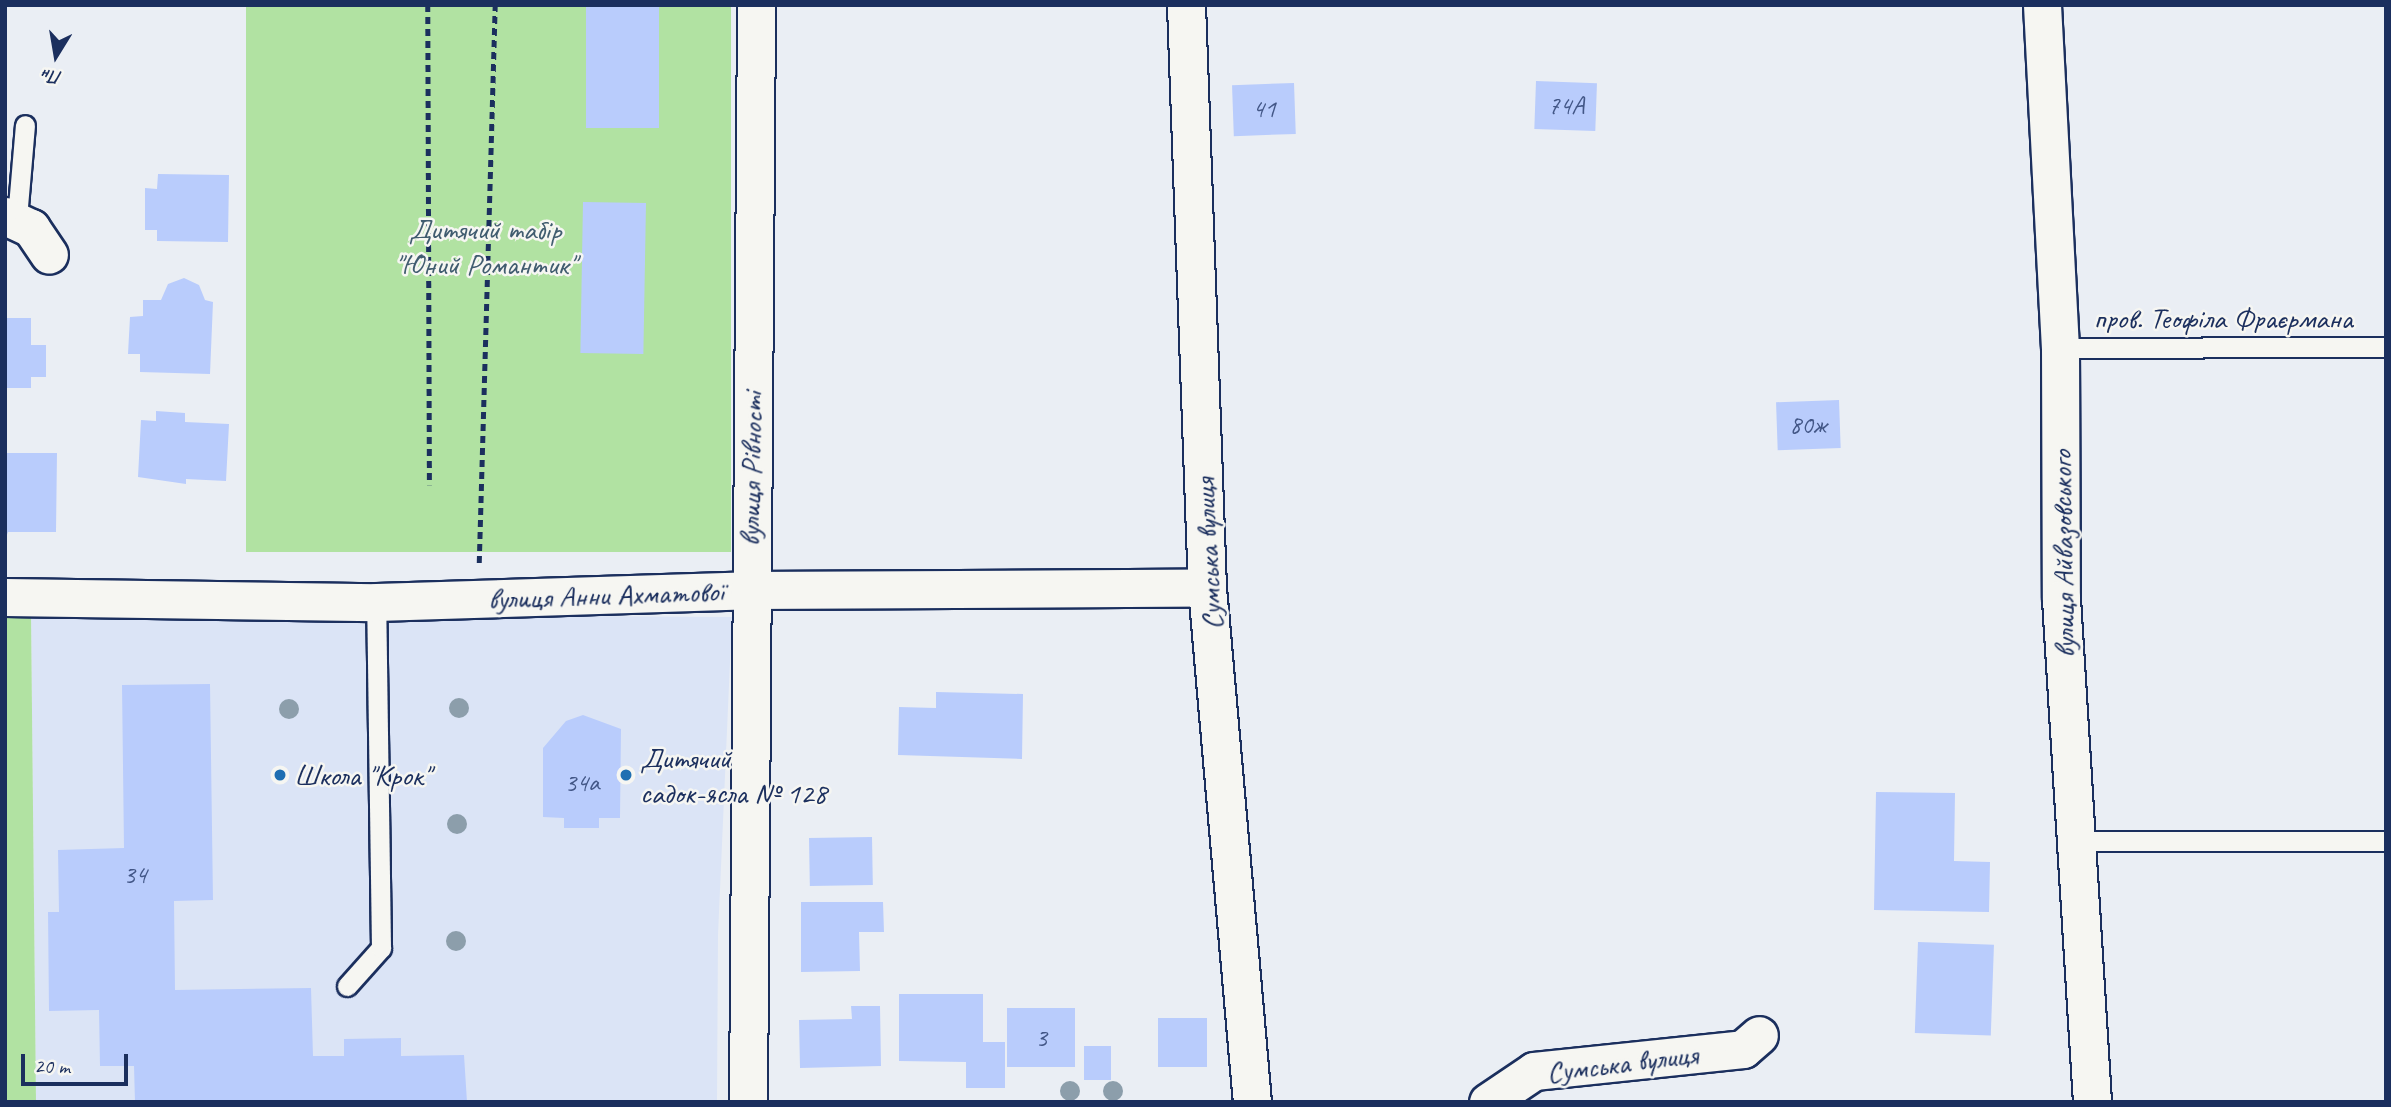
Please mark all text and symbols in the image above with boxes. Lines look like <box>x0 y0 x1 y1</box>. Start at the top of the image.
north arrow <box>21 21 91 91</box>
text: Пн <box>40 63 64 90</box>
house number: 74А <box>1548 90 1584 122</box>
house number: 41 <box>1252 93 1276 125</box>
park label: Дитячий табір "Юний Романтик" <box>394 211 576 282</box>
street label: пров. Теофіла Фраєрмана <box>2093 300 2353 336</box>
street label: вулиця Рівності <box>732 391 770 547</box>
house number: 80ж <box>1789 409 1827 441</box>
street label: вулиця Айвазовського <box>2043 450 2083 658</box>
street label: Сумська вулиця <box>1186 476 1230 632</box>
street label: вулиця Анни Ахматової <box>487 573 725 617</box>
place label: Дитячий садок-ясла № 128 <box>640 740 827 810</box>
place label: Школа "Крок" <box>294 757 430 793</box>
marker: Школа "Крок" <box>272 767 288 783</box>
house number: 34а <box>565 767 599 799</box>
marker: Дитячий садок-ясла № 128 <box>618 767 634 783</box>
house number: 34 <box>123 859 147 891</box>
house number: 3 <box>1035 1022 1047 1054</box>
street label: Сумська вулиця <box>1543 1036 1701 1090</box>
scale bar <box>24 1040 131 1084</box>
text: 20 m <box>34 1053 70 1079</box>

